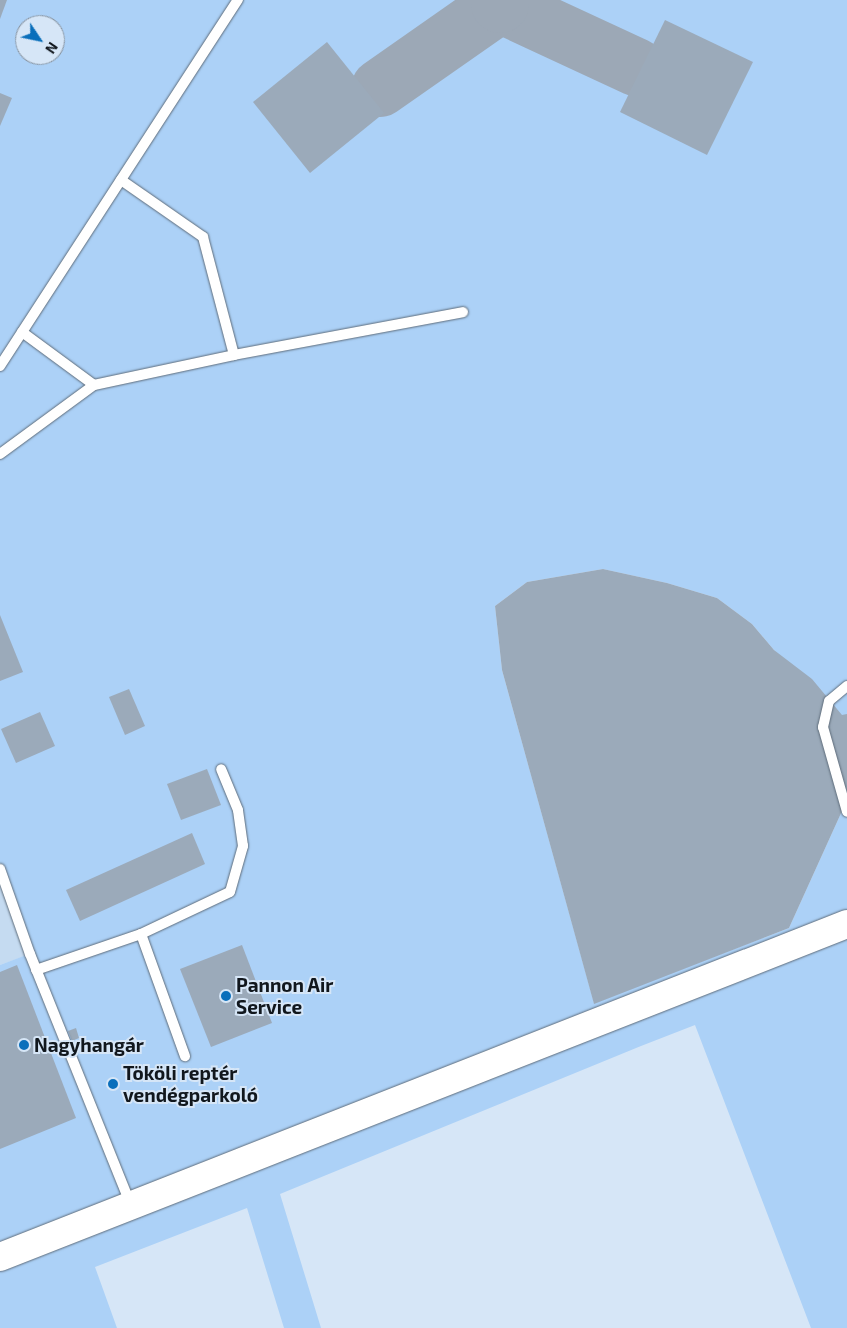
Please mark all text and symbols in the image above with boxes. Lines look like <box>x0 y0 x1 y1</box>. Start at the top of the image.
north arrow <box>15 15 65 65</box>
text: N <box>42 39 62 57</box>
place label: Pannon Air Service <box>236 974 334 1018</box>
marker: Pannon Air Service <box>220 990 232 1002</box>
place label: Nagyhangár <box>34 1034 144 1056</box>
marker: Nagyhangár <box>18 1039 30 1051</box>
place label: Tököli reptér vendégparkoló <box>123 1062 258 1106</box>
marker: Tököli reptér vendégparkoló <box>107 1078 119 1090</box>

